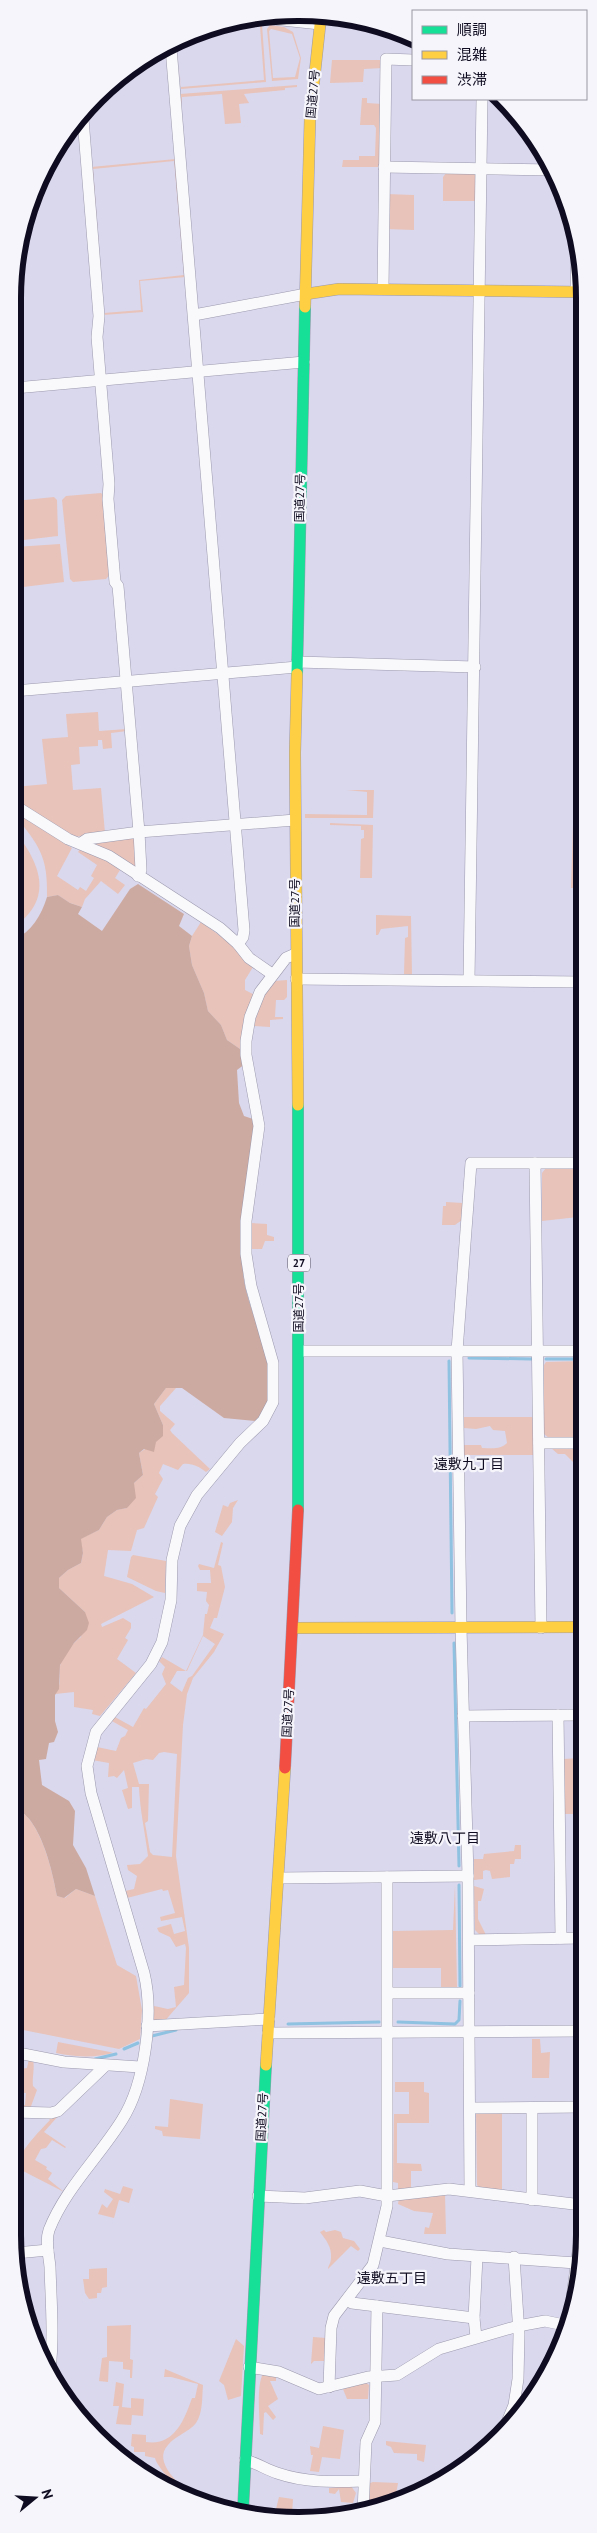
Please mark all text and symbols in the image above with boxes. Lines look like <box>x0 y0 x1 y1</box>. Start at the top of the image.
legend <box>412 10 587 100</box>
text: 順調 <box>457 20 487 39</box>
text: 混雑 <box>457 45 487 64</box>
street label: 国道27号 <box>303 69 322 119</box>
text: 渋滞 <box>457 70 487 89</box>
street label: 国道27号 <box>292 473 307 523</box>
street label: 国道27号 <box>287 878 302 928</box>
road number: 27 <box>288 1254 310 1272</box>
street label: 国道27号 <box>291 1283 306 1333</box>
district label: 遠敷九丁目 <box>434 1455 504 1473</box>
street label: 国道27号 <box>279 1688 296 1738</box>
district label: 遠敷八丁目 <box>410 1829 480 1847</box>
street label: 国道27号 <box>253 2092 270 2142</box>
district label: 遠敷五丁目 <box>357 2269 427 2287</box>
north arrow <box>10 2473 60 2523</box>
text: N <box>37 2487 57 2501</box>

